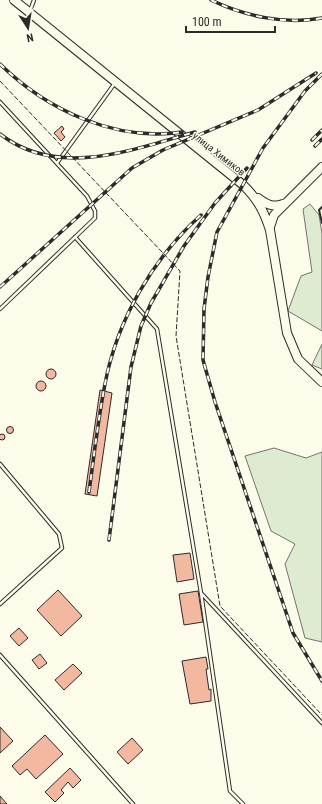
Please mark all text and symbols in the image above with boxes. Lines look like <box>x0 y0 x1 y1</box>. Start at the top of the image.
north arrow <box>8 8 48 48</box>
scale bar <box>186 8 275 34</box>
text: 100 m <box>192 15 222 29</box>
text: N <box>25 30 35 44</box>
street label: улица Химиков <box>191 130 247 178</box>

